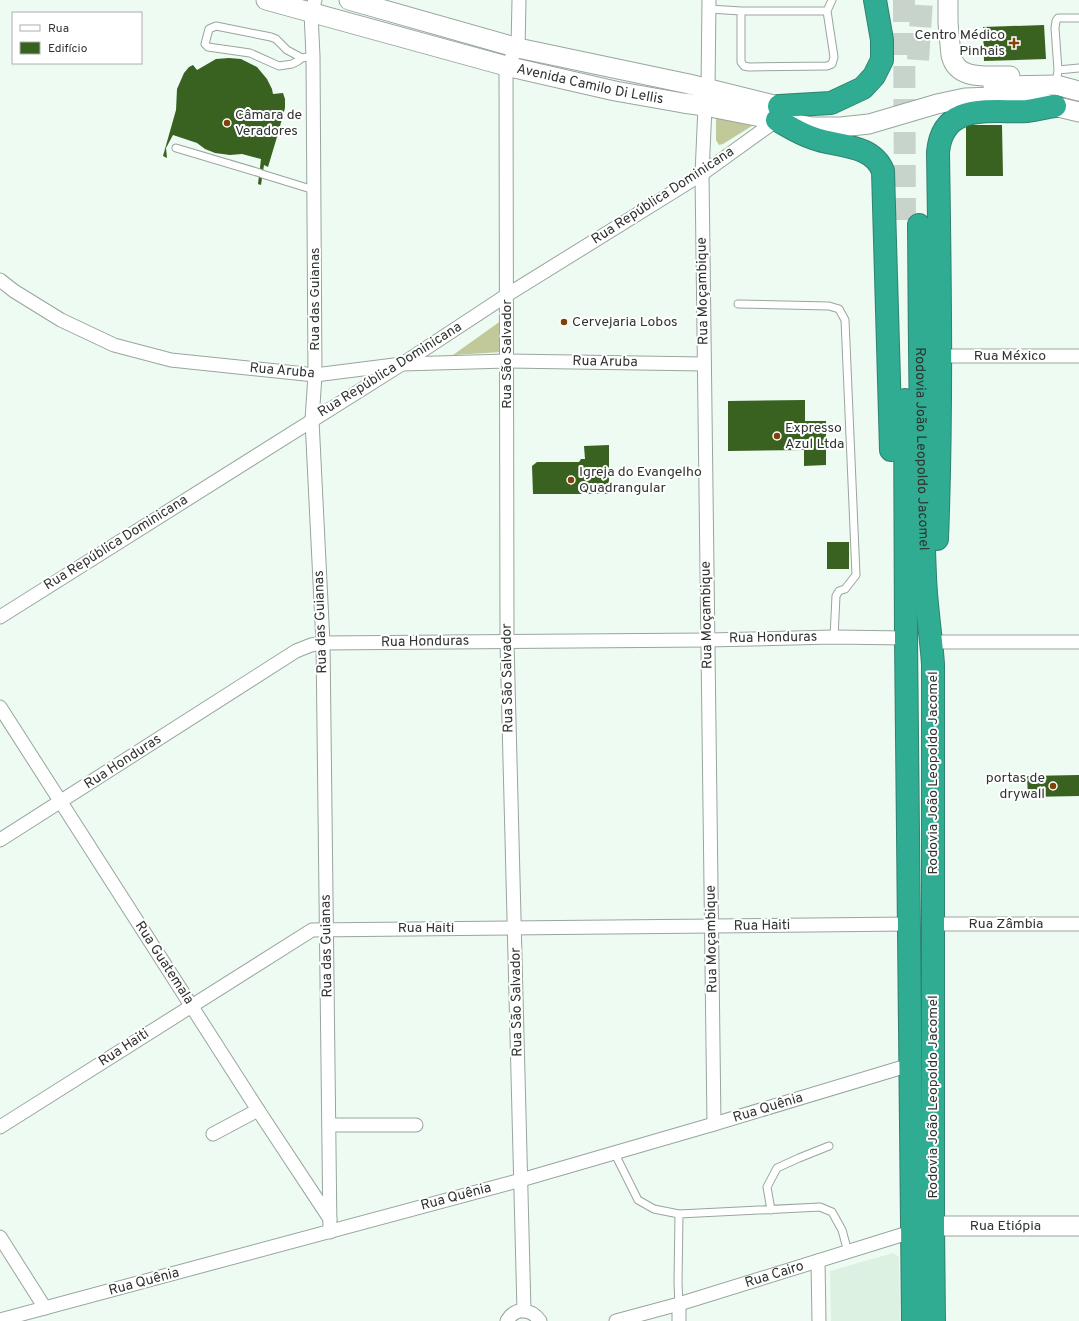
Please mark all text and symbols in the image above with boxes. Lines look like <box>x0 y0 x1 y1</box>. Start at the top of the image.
legend <box>12 12 142 64</box>
text: Rua <box>48 21 69 37</box>
place label: Centro Médico Pinhais <box>914 27 1005 60</box>
marker: Centro Médico Pinhais <box>1008 37 1020 49</box>
text: Edifício <box>48 41 88 57</box>
street label: Avenida Camilo Di Lellis <box>515 60 665 108</box>
place label: Câmara de Veradores <box>235 107 302 140</box>
marker: Câmara de Veradores <box>222 118 232 128</box>
street label: Rua República Dominicana <box>589 144 737 248</box>
street label: Rua Moçambique <box>694 237 712 345</box>
street label: Rua das Guianas <box>307 247 324 351</box>
street label: Rua São Salvador <box>499 299 516 409</box>
place label: Cervejaria Lobos <box>572 314 678 331</box>
marker: Cervejaria Lobos <box>559 317 569 327</box>
street label: Rua República Dominicana <box>315 319 465 421</box>
street label: Rodovia João Leopoldo Jacomel <box>911 347 932 551</box>
street label: Rua México <box>974 348 1046 365</box>
street label: Rua Aruba <box>572 353 638 371</box>
street label: Rua Aruba <box>249 360 315 382</box>
place label: Expresso Azul Ltda <box>785 420 845 453</box>
marker: Expresso Azul Ltda <box>772 431 782 441</box>
place label: Igreja do Evangelho Quadrangular <box>579 464 702 497</box>
marker: Igreja do Evangelho Quadrangular <box>566 475 576 485</box>
street label: Rua República Dominicana <box>41 492 191 594</box>
street label: Rua Moçambique <box>698 561 716 669</box>
street label: Rua das Guianas <box>311 570 331 674</box>
street label: Rua São Salvador <box>499 623 517 733</box>
street label: Rua Honduras <box>729 629 817 647</box>
street label: Rua Honduras <box>381 633 469 651</box>
street label: Rodovia João Leopoldo Jacomel <box>925 671 942 875</box>
street label: Rua Honduras <box>81 731 165 793</box>
place label: portas de drywall <box>986 770 1045 803</box>
marker: portas de drywall <box>1048 781 1058 791</box>
street label: Rua Moçambique <box>703 885 721 993</box>
street label: Rua das Guianas <box>318 894 336 998</box>
street label: Rua Zâmbia <box>969 916 1043 933</box>
street label: Rua Haiti <box>734 917 790 935</box>
street label: Rua Guatemala <box>131 918 197 1008</box>
street label: Rua Haiti <box>398 920 454 937</box>
street label: Rua São Salvador <box>508 947 526 1057</box>
street label: Rodovia João Leopoldo Jacomel <box>925 995 942 1199</box>
street label: Rua Haiti <box>96 1025 152 1071</box>
street label: Rua Quênia <box>731 1089 805 1127</box>
street label: Rua Quênia <box>419 1179 493 1215</box>
street label: Rua Etiópia <box>970 1218 1041 1235</box>
street label: Rua Cairo <box>743 1257 806 1292</box>
street label: Rua Quênia <box>107 1264 181 1300</box>

